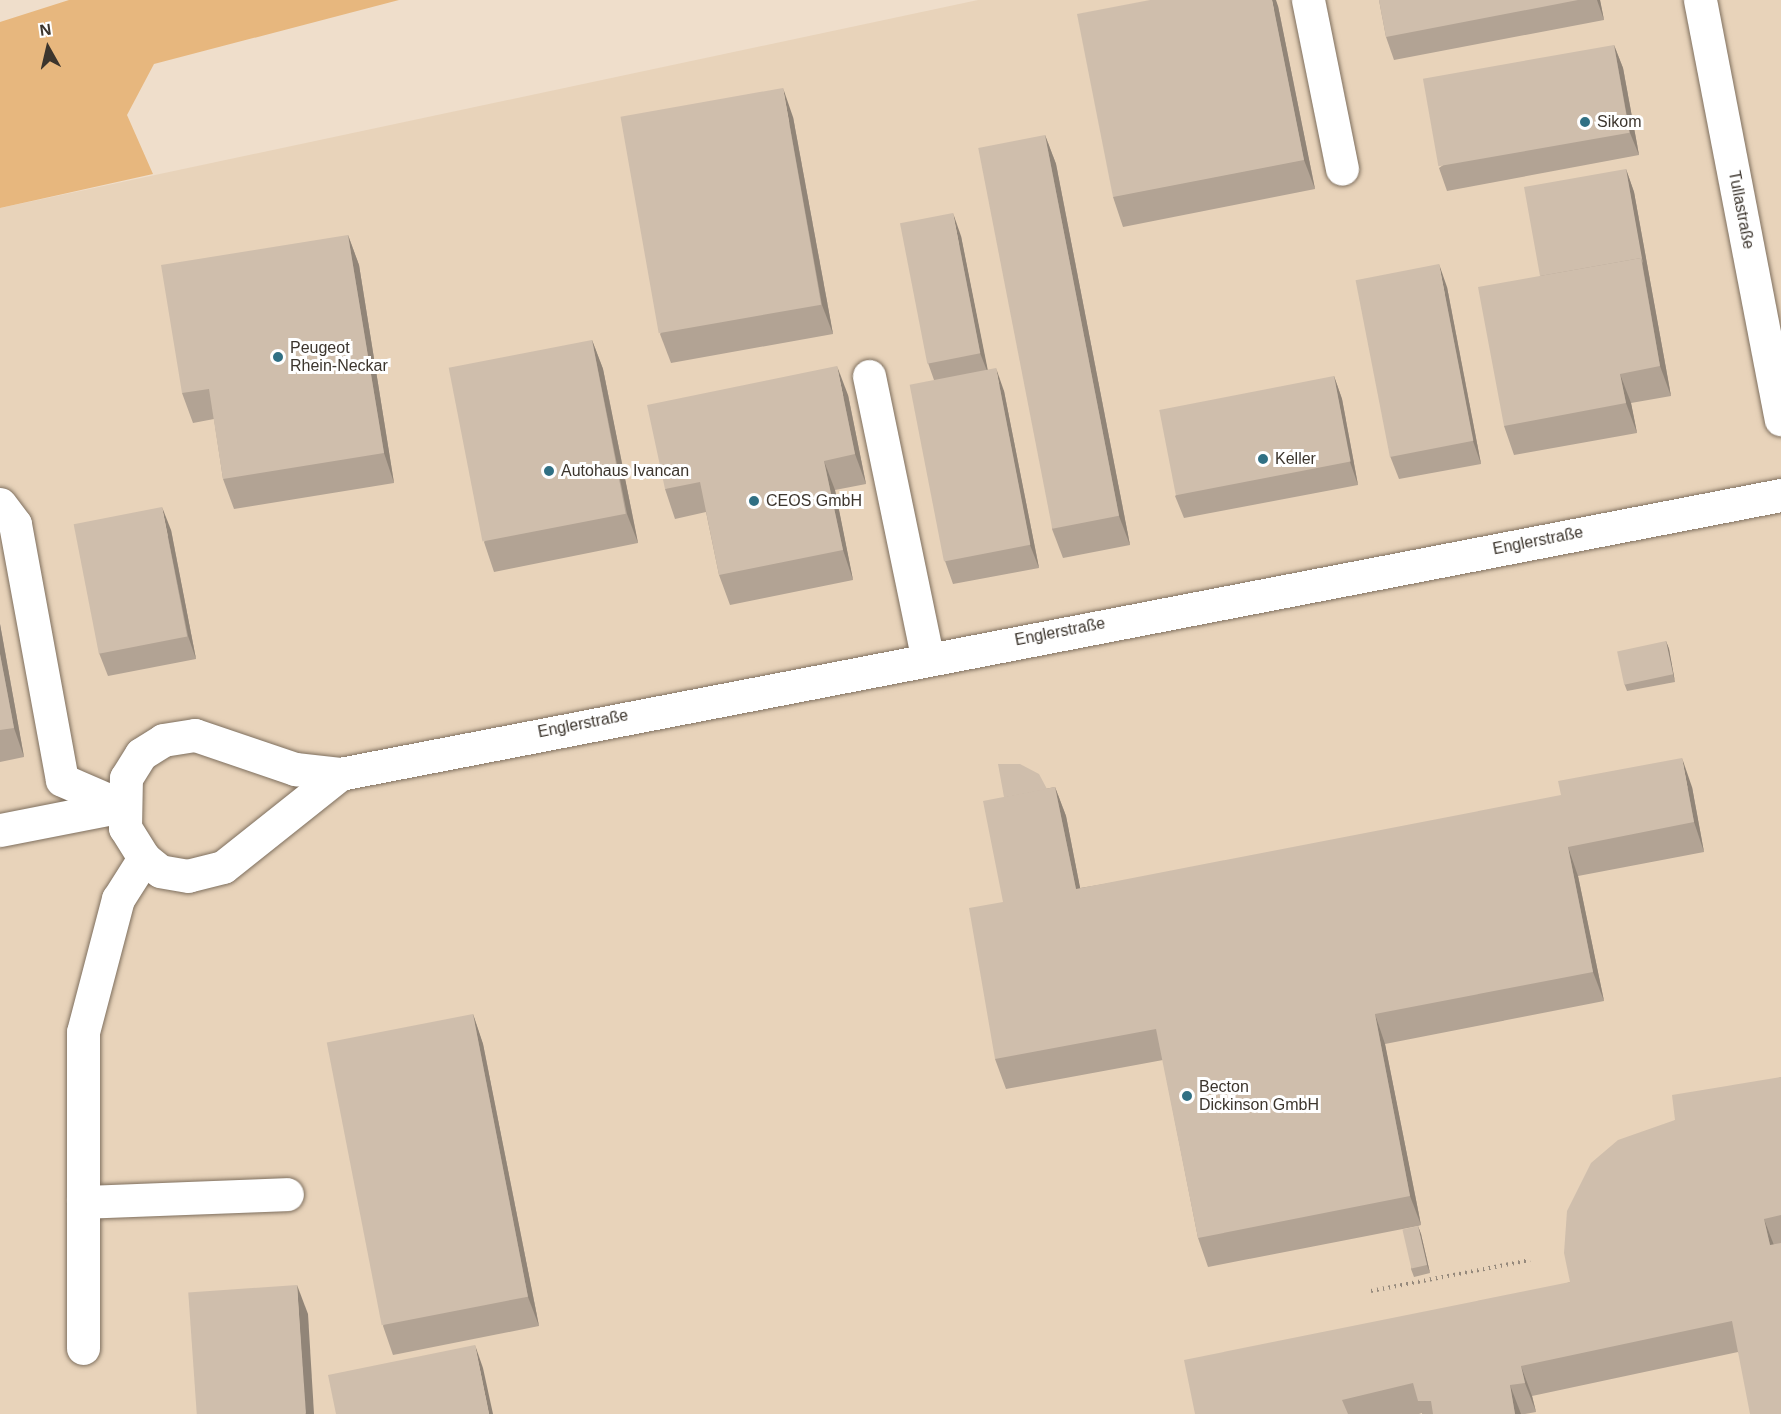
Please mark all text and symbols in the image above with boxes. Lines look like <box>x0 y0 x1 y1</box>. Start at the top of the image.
north arrow <box>18 18 78 78</box>
text: N <box>39 20 52 39</box>
place label: Sikom <box>1597 112 1641 132</box>
marker: Sikom <box>1578 115 1592 129</box>
street label: Tullastraße <box>1724 169 1758 251</box>
place label: Peugeot Rhein-Neckar <box>290 338 388 376</box>
marker: Peugeot Rhein-Neckar <box>271 350 285 364</box>
place label: Keller <box>1275 449 1316 469</box>
marker: Keller <box>1256 452 1270 466</box>
place label: Autohaus Ivancan <box>561 461 689 481</box>
marker: Autohaus Ivancan <box>542 464 556 478</box>
place label: CEOS GmbH <box>766 491 862 511</box>
marker: CEOS GmbH <box>747 494 761 508</box>
street label: Englerstraße <box>1491 523 1585 559</box>
street label: Englerstraße <box>1013 614 1107 650</box>
street label: Englerstraße <box>536 706 630 742</box>
place label: Becton Dickinson GmbH <box>1199 1077 1319 1115</box>
marker: Becton Dickinson GmbH <box>1180 1089 1194 1103</box>

